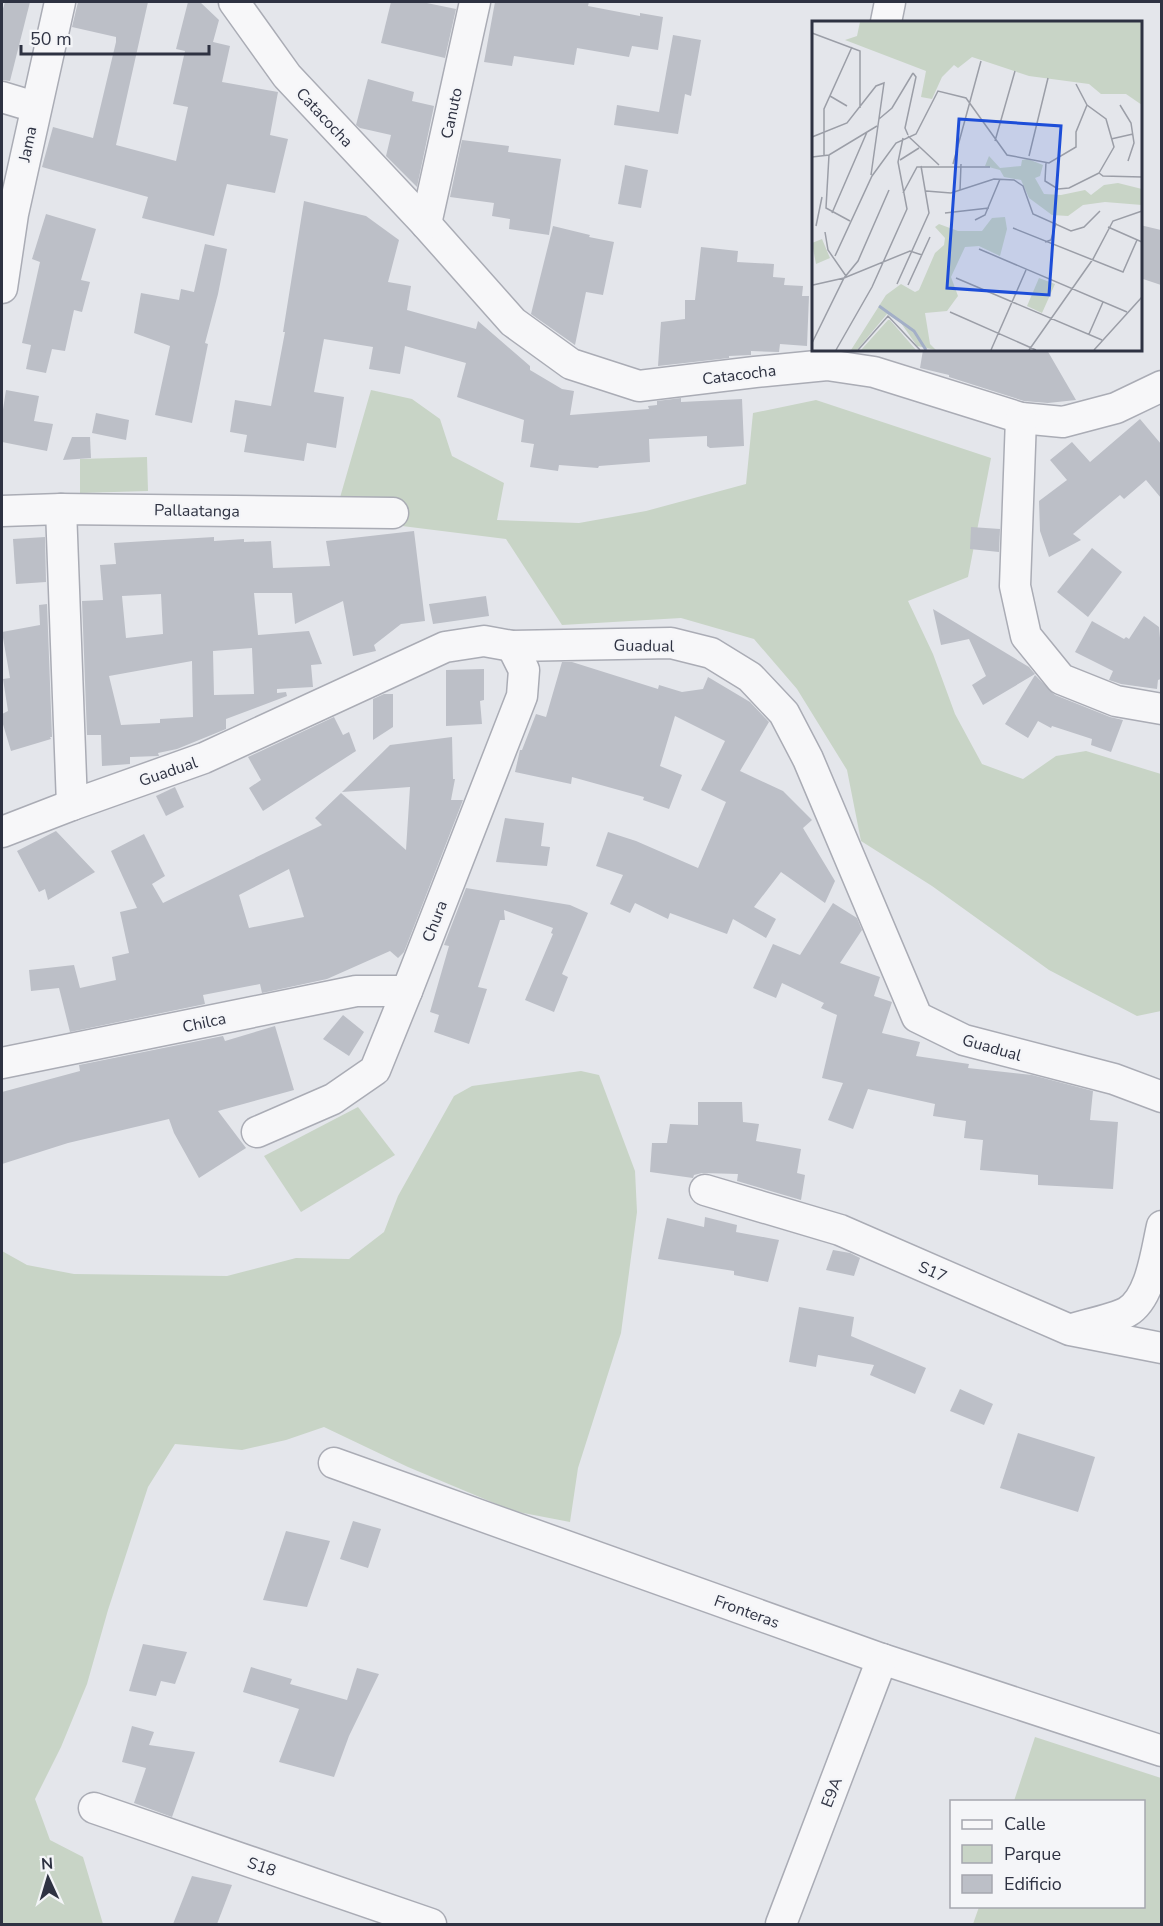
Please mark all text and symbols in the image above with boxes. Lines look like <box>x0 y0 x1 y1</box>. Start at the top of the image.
scale bar <box>21 18 208 56</box>
inset map <box>812 21 1142 351</box>
text: 50 m <box>30 27 72 51</box>
street label: Catacocha <box>291 83 358 152</box>
street label: Canuto <box>436 86 468 141</box>
street label: Jama <box>13 124 42 165</box>
street label: Catacocha <box>701 360 777 390</box>
street label: Pallaatanga <box>154 499 240 523</box>
street label: Guadual <box>613 634 675 658</box>
street label: Guadual <box>136 752 201 792</box>
street label: Chura <box>417 897 453 945</box>
street label: Chilca <box>180 1008 228 1038</box>
street label: Guadual <box>960 1029 1024 1067</box>
street label: S17 <box>915 1256 950 1288</box>
street label: Fronteras <box>711 1590 782 1634</box>
street label: E9A <box>816 1774 848 1811</box>
legend <box>950 1800 1145 1908</box>
text: Calle <box>1004 1812 1046 1836</box>
text: Parque <box>1004 1842 1061 1866</box>
north arrow <box>18 1848 78 1908</box>
street label: S18 <box>244 1852 279 1882</box>
text: N <box>40 1853 54 1875</box>
text: Edificio <box>1004 1872 1062 1896</box>

